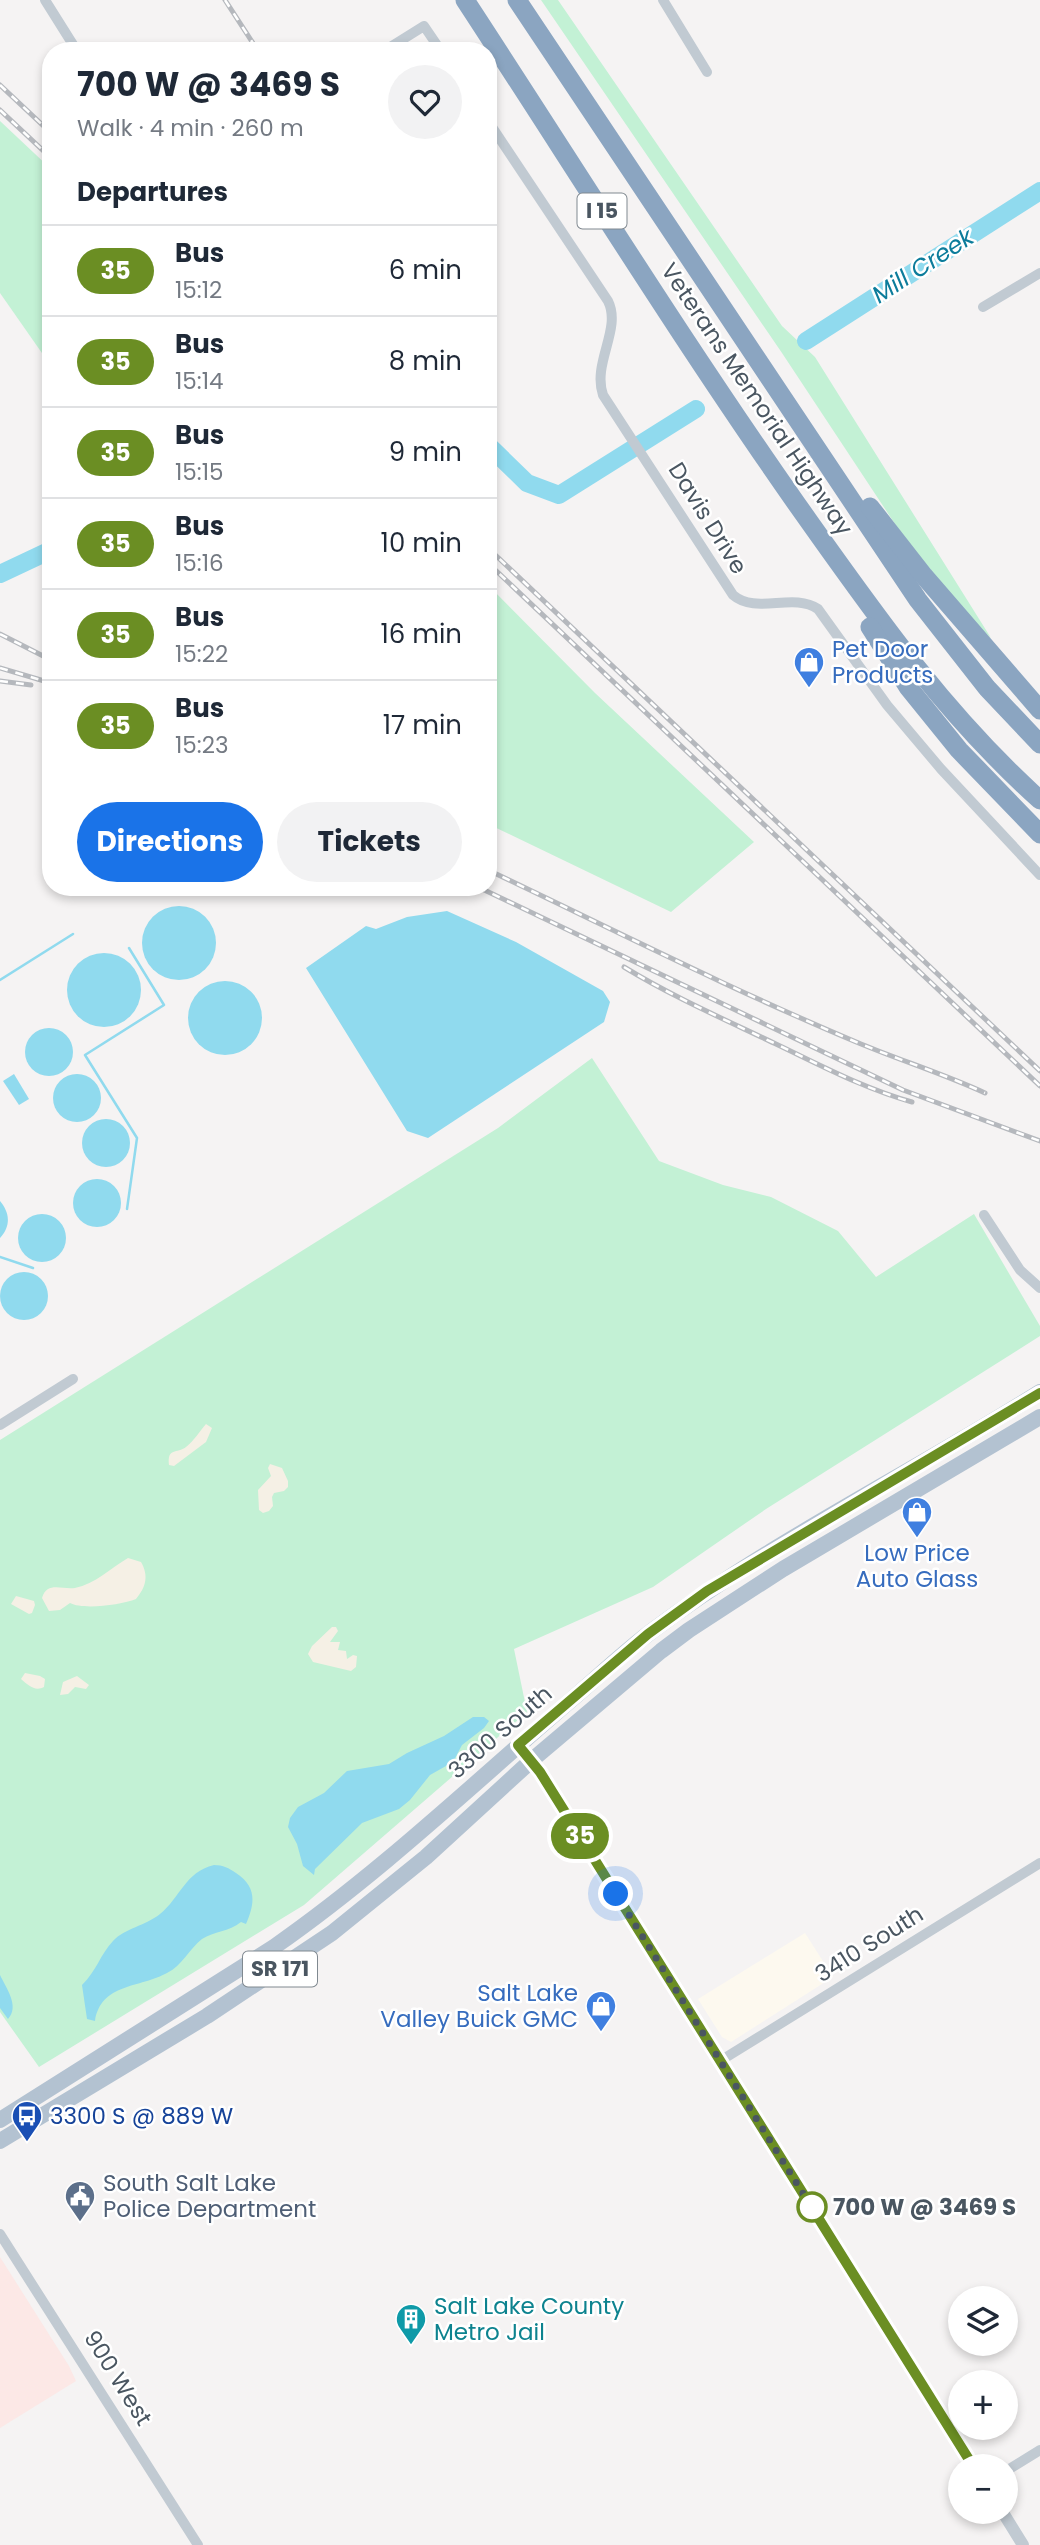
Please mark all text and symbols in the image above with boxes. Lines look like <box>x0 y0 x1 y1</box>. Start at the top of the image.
text: 700 W @ 3469 S <box>77 61 340 108</box>
button: heart <box>388 65 462 139</box>
text: Walk · 4 min · 260 m <box>77 112 304 144</box>
text: Departures <box>77 174 228 210</box>
road number: I 15 <box>578 194 626 228</box>
water label: Mill Creek <box>865 220 981 311</box>
text: Bus <box>175 235 224 271</box>
text: 6 min <box>389 252 462 288</box>
text: 35 <box>100 254 131 287</box>
street label: Veterans Memorial Highway <box>654 256 861 542</box>
text: 15:12 <box>175 274 222 306</box>
text: Bus <box>175 326 224 362</box>
text: 8 min <box>389 343 462 379</box>
text: 35 <box>100 345 131 378</box>
text: 15:14 <box>175 365 224 397</box>
text: Bus <box>175 417 224 453</box>
text: 9 min <box>389 434 462 470</box>
text: 35 <box>100 436 131 469</box>
text: 15:15 <box>175 456 224 488</box>
street label: Davis Drive <box>661 456 755 580</box>
text: Bus <box>175 508 224 544</box>
text: 10 min <box>381 525 462 561</box>
text: 35 <box>100 527 131 560</box>
text: 15:16 <box>175 547 224 579</box>
text: Bus <box>175 599 224 635</box>
text: 16 min <box>380 616 462 652</box>
text: 35 <box>100 618 131 651</box>
place label: Pet Door Products <box>832 633 933 691</box>
text: 15:22 <box>175 638 228 670</box>
shop icon: Pet Door Products <box>792 645 826 689</box>
text: Bus <box>175 690 224 726</box>
text: 17 min <box>383 707 462 743</box>
text: 35 <box>100 709 131 742</box>
text: 15:23 <box>175 729 228 761</box>
button: Directions <box>77 802 263 882</box>
button: Tickets <box>277 802 462 882</box>
shop icon: Low Price Auto Glass <box>900 1495 934 1539</box>
place label: Low Price Auto Glass <box>856 1537 978 1595</box>
street label: 3300 South <box>441 1678 559 1786</box>
line badge: 35 <box>548 1813 612 1859</box>
text: 35 <box>565 1819 595 1852</box>
your location <box>598 1876 633 1911</box>
street label: 3410 South <box>809 1898 929 1990</box>
road number: SR 171 <box>243 1952 317 1986</box>
place label: Salt Lake Valley Buick GMC <box>380 1977 578 2035</box>
shop icon: Salt Lake Valley Buick GMC <box>584 1989 618 2033</box>
bus stop icon: 3300 S @ 889 W <box>10 2099 44 2143</box>
place label: 3300 S @ 889 W <box>50 2100 233 2132</box>
place label: South Salt Lake Police Department <box>103 2167 316 2225</box>
public building icon: South Salt Lake Police Department <box>63 2179 97 2223</box>
place label: 700 W @ 3469 S <box>833 2191 1016 2223</box>
marker: 700 W @ 3469 S <box>797 2192 827 2222</box>
map controls <box>948 2286 1018 2524</box>
button: layers <box>948 2286 1018 2356</box>
place label: Salt Lake County Metro Jail <box>434 2290 624 2348</box>
building icon: Salt Lake County Metro Jail <box>394 2302 428 2346</box>
street label: 900 West <box>76 2324 160 2432</box>
button: + <box>948 2370 1018 2440</box>
button: − <box>948 2454 1018 2524</box>

